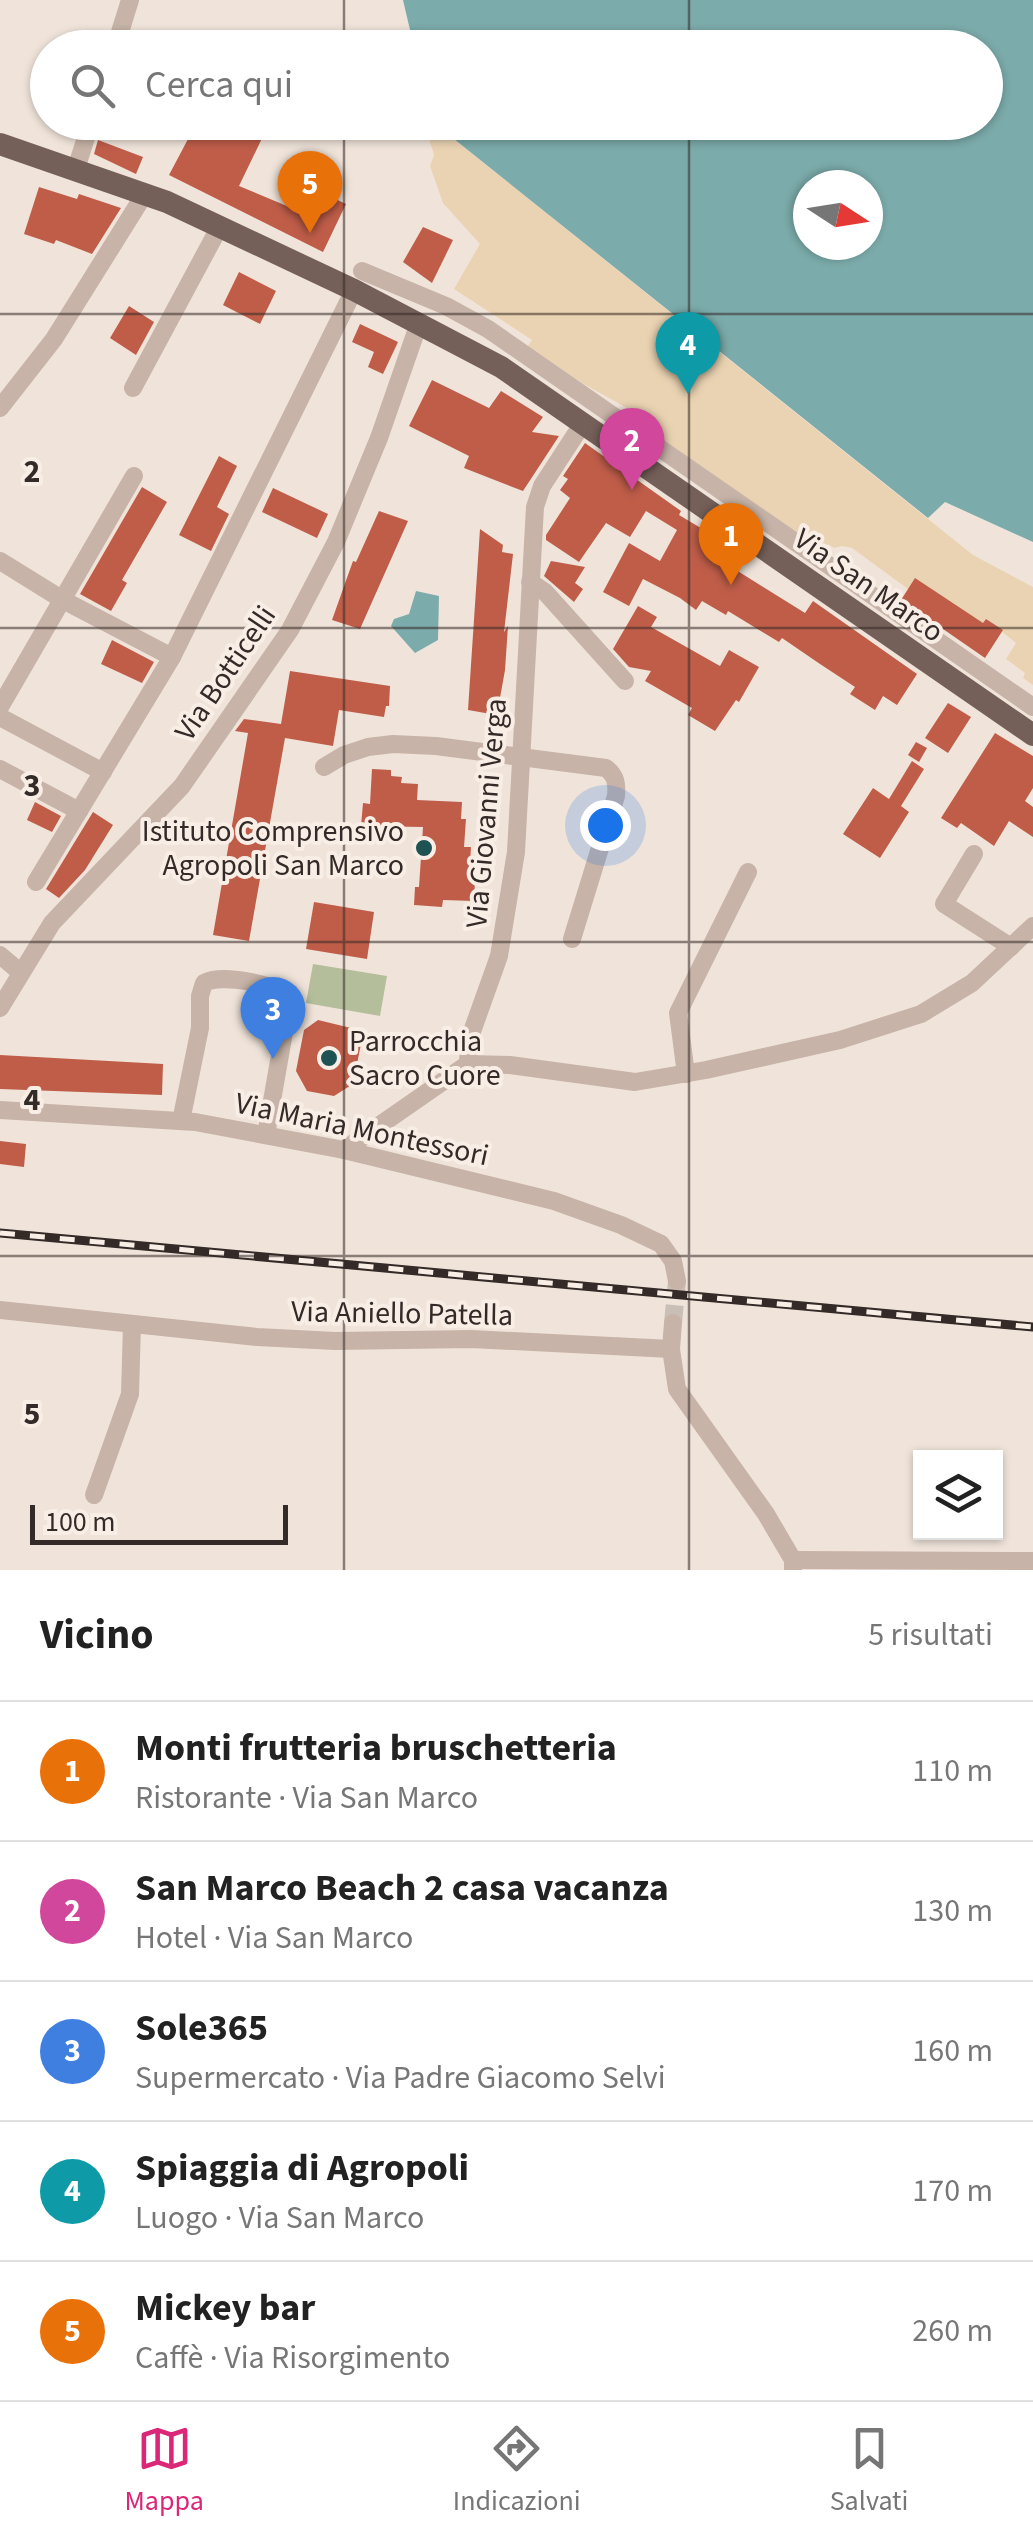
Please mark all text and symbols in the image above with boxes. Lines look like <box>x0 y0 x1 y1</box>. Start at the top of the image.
search box <box>30 30 1003 140</box>
icon: search <box>65 58 120 113</box>
text: Cerca qui <box>145 58 293 112</box>
pin: 5 <box>278 150 342 233</box>
north arrow <box>793 170 883 260</box>
pin: 4 <box>656 312 720 394</box>
pin: 2 <box>600 408 664 490</box>
text: 2 <box>24 449 40 495</box>
pin: 1 <box>698 502 764 585</box>
street label: Via San Marco <box>785 518 952 653</box>
street label: Via Botticelli <box>164 597 287 750</box>
street label: Via Giovanni Verga <box>455 696 518 930</box>
text: 3 <box>24 763 40 809</box>
your location <box>580 800 631 851</box>
place label: Istituto Comprensivo Agropoli San Marco <box>142 810 404 887</box>
marker: Istituto Comprensivo Agropoli San Marco <box>413 837 435 859</box>
pin: 3 <box>240 976 306 1059</box>
place label: Parrocchia Sacro Cuore <box>349 1020 501 1097</box>
marker: Parrocchia Sacro Cuore <box>318 1047 340 1069</box>
text: 4 <box>24 1077 41 1123</box>
street label: Via Maria Montessori <box>231 1082 493 1177</box>
street label: Via Aniello Patella <box>291 1290 513 1337</box>
text: 5 <box>24 1391 40 1437</box>
map controls <box>913 1450 1003 1540</box>
button: layers <box>913 1450 1003 1540</box>
scale bar <box>30 1500 288 1544</box>
text: 100 m <box>45 1502 116 1542</box>
text: Vicino <box>40 1605 154 1665</box>
text: 5 risultati <box>868 1612 993 1658</box>
text: Monti frutteria bruschetteria <box>135 1721 617 1775</box>
text: 1 <box>64 1748 81 1794</box>
text: 110 m <box>912 1748 993 1794</box>
text: Ristorante · Via San Marco <box>135 1775 478 1821</box>
text: San Marco Beach 2 casa vacanza <box>135 1861 669 1915</box>
text: 2 <box>64 1888 81 1934</box>
text: 130 m <box>912 1888 993 1934</box>
text: Hotel · Via San Marco <box>135 1915 413 1961</box>
text: Sole365 <box>135 2001 268 2055</box>
text: 3 <box>64 2028 81 2074</box>
text: 160 m <box>912 2028 993 2074</box>
text: Supermercato · Via Padre Giacomo Selvi <box>135 2055 666 2101</box>
text: Spiaggia di Agropoli <box>135 2141 469 2195</box>
text: 4 <box>64 2168 81 2214</box>
text: 170 m <box>912 2168 993 2214</box>
text: Luogo · Via San Marco <box>135 2195 424 2241</box>
text: Mickey bar <box>135 2281 315 2335</box>
text: 5 <box>64 2308 81 2354</box>
text: 260 m <box>912 2308 993 2354</box>
text: Caffè · Via Risorgimento <box>135 2335 450 2381</box>
tab: Mappa <box>125 2421 204 2521</box>
tab: Indicazioni <box>453 2421 581 2521</box>
tab: Salvati <box>830 2421 908 2521</box>

